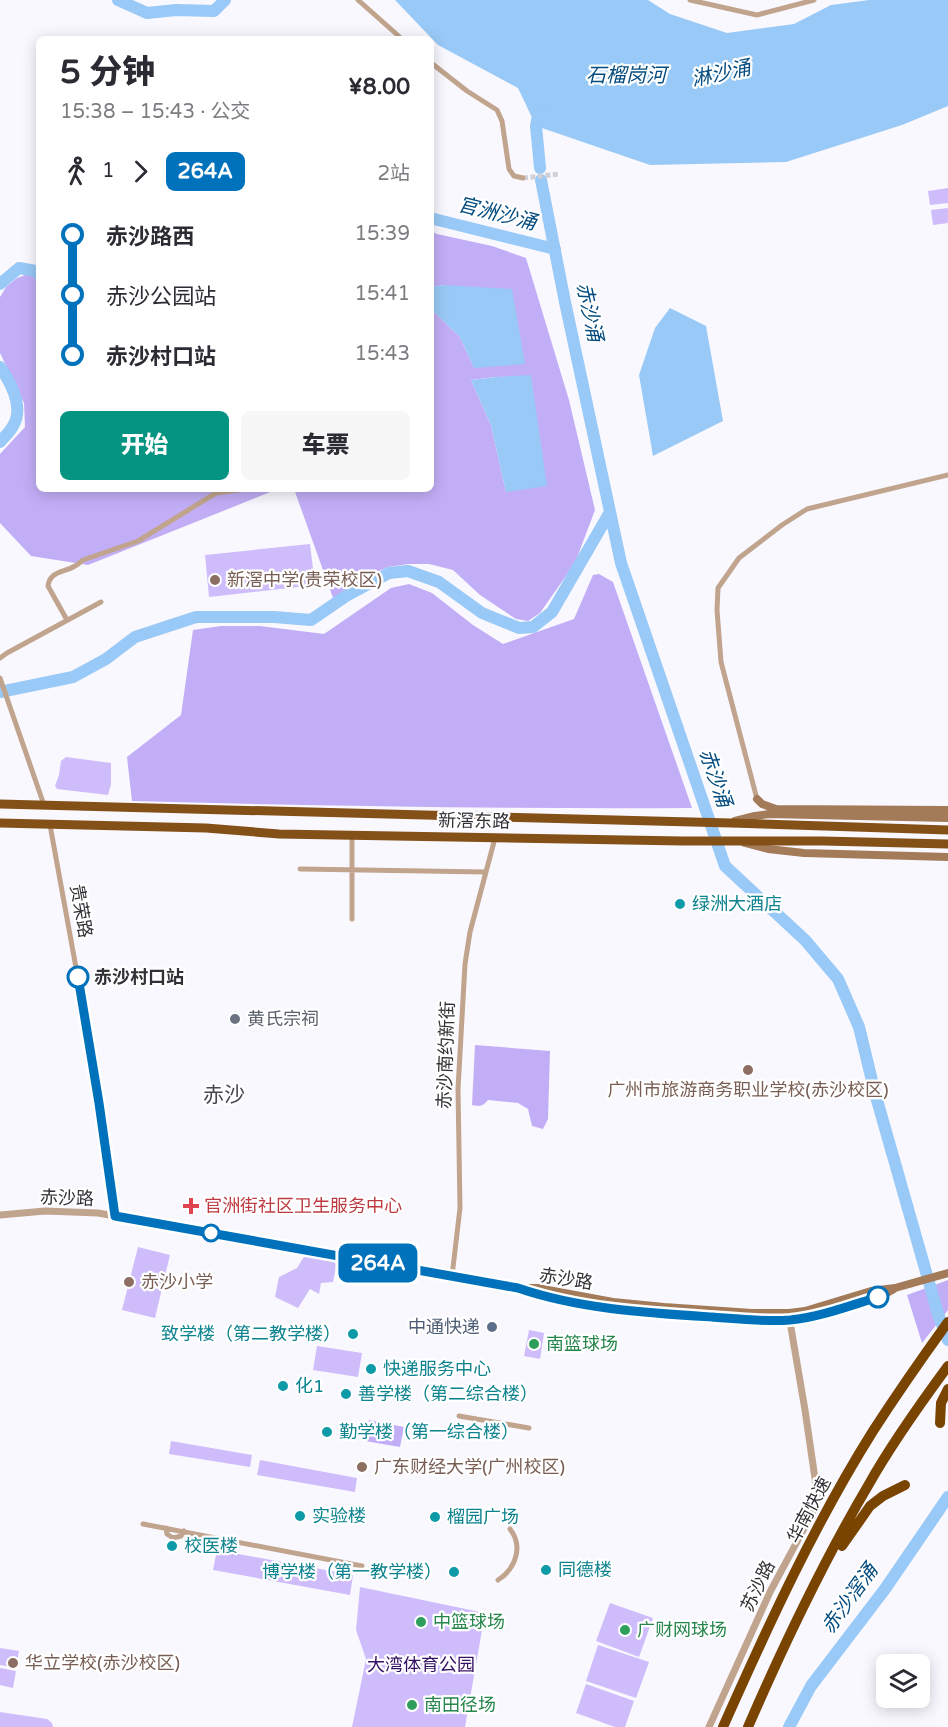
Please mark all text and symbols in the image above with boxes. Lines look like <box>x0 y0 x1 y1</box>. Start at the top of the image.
text: 5 分钟 <box>60 53 155 92</box>
water label: 淋沙涌 <box>689 56 755 92</box>
water label: 石榴岗河 <box>586 64 670 88</box>
text: ¥8.00 <box>348 74 410 100</box>
text: 15:38 – 15:43 · 公交 <box>60 100 251 124</box>
icon: walk <box>60 155 93 188</box>
icon: forward <box>124 155 157 188</box>
text: 1 <box>102 159 115 183</box>
text: 264A <box>178 159 233 184</box>
text: 2站 <box>377 162 410 186</box>
water label: 官洲沙涌 <box>455 193 541 236</box>
text: 15:39 <box>355 222 410 246</box>
text: 赤沙路西 <box>106 224 194 250</box>
water label: 赤沙涌 <box>571 280 607 346</box>
text: 15:41 <box>355 282 410 306</box>
text: 赤沙公园站 <box>106 284 216 310</box>
text: 15:43 <box>355 342 410 366</box>
text: 赤沙村口站 <box>106 344 216 370</box>
button: 开始 <box>60 411 229 480</box>
button: 车票 <box>241 411 410 480</box>
place label: 新滘中学(贵荣校区) <box>227 569 382 591</box>
marker: 新滘中学(贵荣校区) <box>208 573 222 587</box>
water label: 赤沙涌 <box>694 746 737 812</box>
street label: 新滘东路 <box>438 809 510 833</box>
street label: 贵荣路 <box>65 883 97 939</box>
place label: 绿洲大酒店 <box>692 893 782 915</box>
marker: 绿洲大酒店 <box>673 897 687 911</box>
marker: 赤沙村口站 <box>67 966 89 988</box>
place label: 赤沙村口站 <box>94 966 184 988</box>
street label: 赤沙南约新街 <box>433 1001 459 1109</box>
place label: 黄氏宗祠 <box>247 1008 319 1030</box>
marker: 黄氏宗祠 <box>228 1012 242 1026</box>
marker: 广州市旅游商务职业学校(赤沙校区) <box>741 1063 755 1077</box>
place label: 广州市旅游商务职业学校(赤沙校区) <box>607 1079 889 1101</box>
district label: 赤沙 <box>203 1083 245 1108</box>
street label: 赤沙路 <box>40 1186 94 1210</box>
place label: 官洲街社区卫生服务中心 <box>204 1195 402 1217</box>
marker: 官洲街社区卫生服务中心 <box>182 1197 200 1215</box>
unlabelled marker <box>202 1224 220 1242</box>
line badge: 264A <box>336 1244 420 1282</box>
text: 264A <box>350 1251 406 1276</box>
street label: 赤沙路 <box>538 1264 594 1294</box>
place label: 赤沙小学 <box>141 1271 213 1293</box>
marker: 赤沙小学 <box>122 1275 136 1289</box>
unlabelled marker <box>867 1286 889 1308</box>
place label: 中通快递 <box>408 1316 480 1338</box>
marker: 中通快递 <box>485 1320 499 1334</box>
place label: 致学楼（第二教学楼） <box>161 1323 341 1345</box>
marker: 致学楼（第二教学楼） <box>346 1327 360 1341</box>
place label: 南篮球场 <box>546 1333 618 1355</box>
marker: 南篮球场 <box>527 1337 541 1351</box>
place label: 快递服务中心 <box>383 1358 491 1380</box>
marker: 快递服务中心 <box>364 1362 378 1376</box>
place label: 化1 <box>295 1375 324 1397</box>
marker: 化1 <box>276 1379 290 1393</box>
place label: 善学楼（第二综合楼） <box>358 1383 538 1405</box>
marker: 善学楼（第二综合楼） <box>339 1387 353 1401</box>
place label: 勤学楼（第一综合楼） <box>339 1421 519 1443</box>
marker: 勤学楼（第一综合楼） <box>320 1425 334 1439</box>
place label: 广东财经大学(广州校区) <box>374 1456 565 1478</box>
marker: 广东财经大学(广州校区) <box>355 1460 369 1474</box>
street label: 华南快速 <box>782 1473 836 1547</box>
place label: 实验楼 <box>312 1505 366 1527</box>
place label: 榴园广场 <box>447 1506 519 1528</box>
marker: 实验楼 <box>293 1509 307 1523</box>
marker: 榴园广场 <box>428 1510 442 1524</box>
place label: 校医楼 <box>184 1535 238 1557</box>
marker: 校医楼 <box>165 1539 179 1553</box>
street label: 苏沙路 <box>736 1557 780 1615</box>
water label: 赤沙滘涌 <box>817 1558 884 1638</box>
place label: 同德楼 <box>558 1559 612 1581</box>
place label: 博学楼（第一教学楼） <box>262 1561 442 1583</box>
marker: 同德楼 <box>539 1563 553 1577</box>
marker: 博学楼（第一教学楼） <box>447 1565 461 1579</box>
place label: 中篮球场 <box>433 1611 505 1633</box>
marker: 中篮球场 <box>414 1615 428 1629</box>
place label: 广财网球场 <box>637 1619 727 1641</box>
marker: 广财网球场 <box>618 1623 632 1637</box>
place label: 华立学校(赤沙校区) <box>25 1652 180 1674</box>
park label: 大湾体育公园 <box>367 1654 475 1676</box>
map controls <box>876 1654 930 1708</box>
button: layers <box>876 1654 930 1708</box>
marker: 华立学校(赤沙校区) <box>6 1656 20 1670</box>
place label: 南田径场 <box>424 1694 496 1716</box>
marker: 南田径场 <box>405 1698 419 1712</box>

